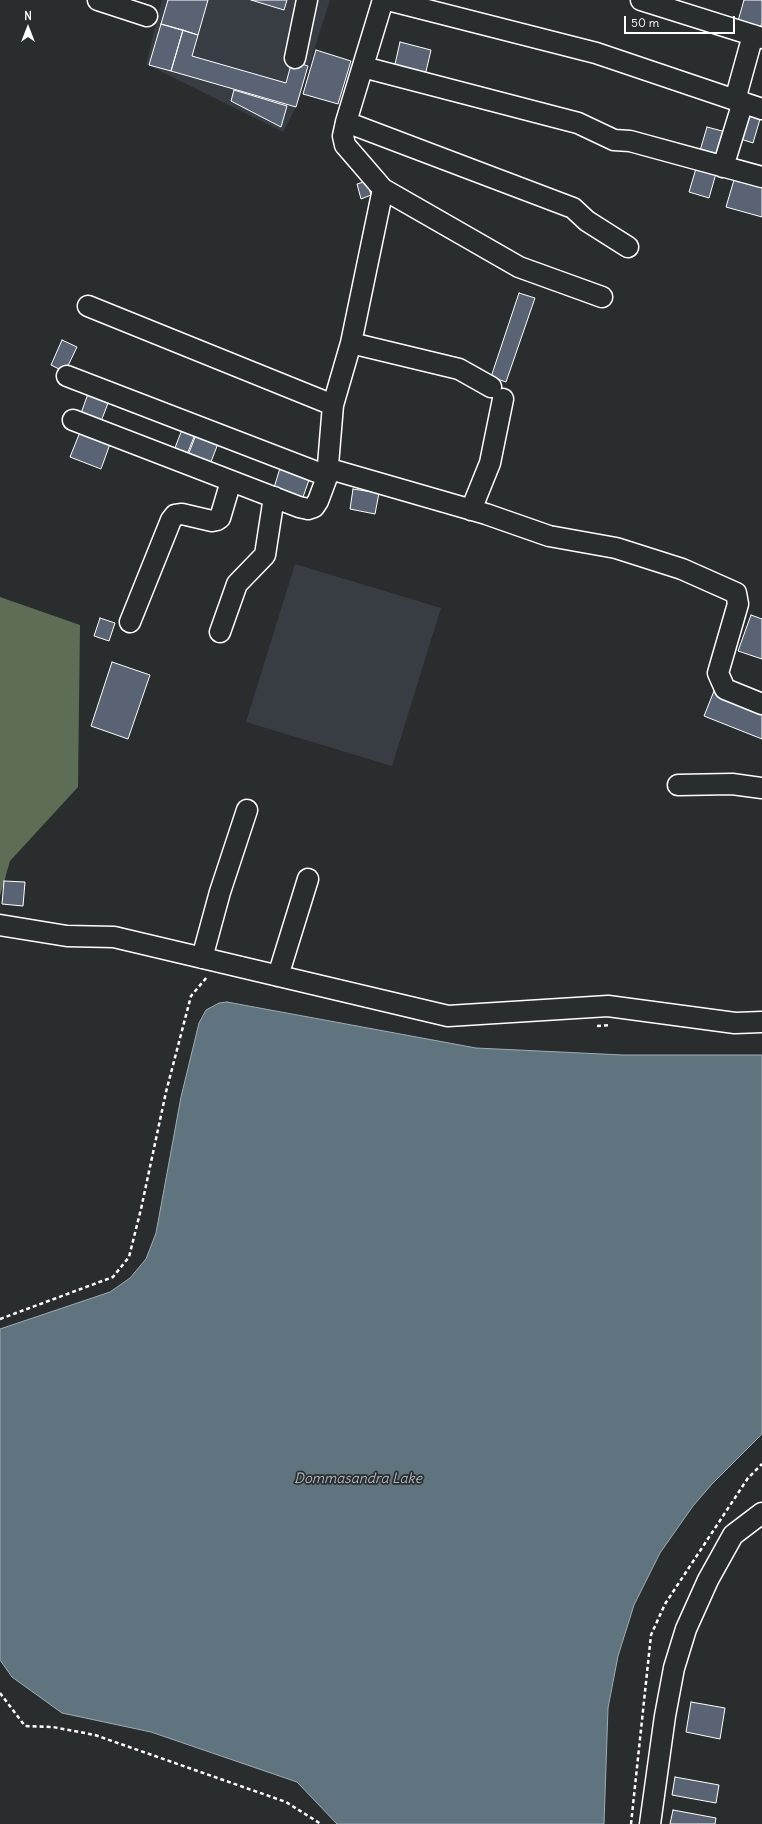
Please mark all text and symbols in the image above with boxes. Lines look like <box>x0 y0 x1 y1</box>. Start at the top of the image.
north arrow <box>8 8 48 48</box>
scale bar <box>626 8 737 34</box>
text: N <box>24 9 32 23</box>
text: 50 m <box>631 15 659 30</box>
water label: Dommasandra Lake <box>294 1471 422 1487</box>

